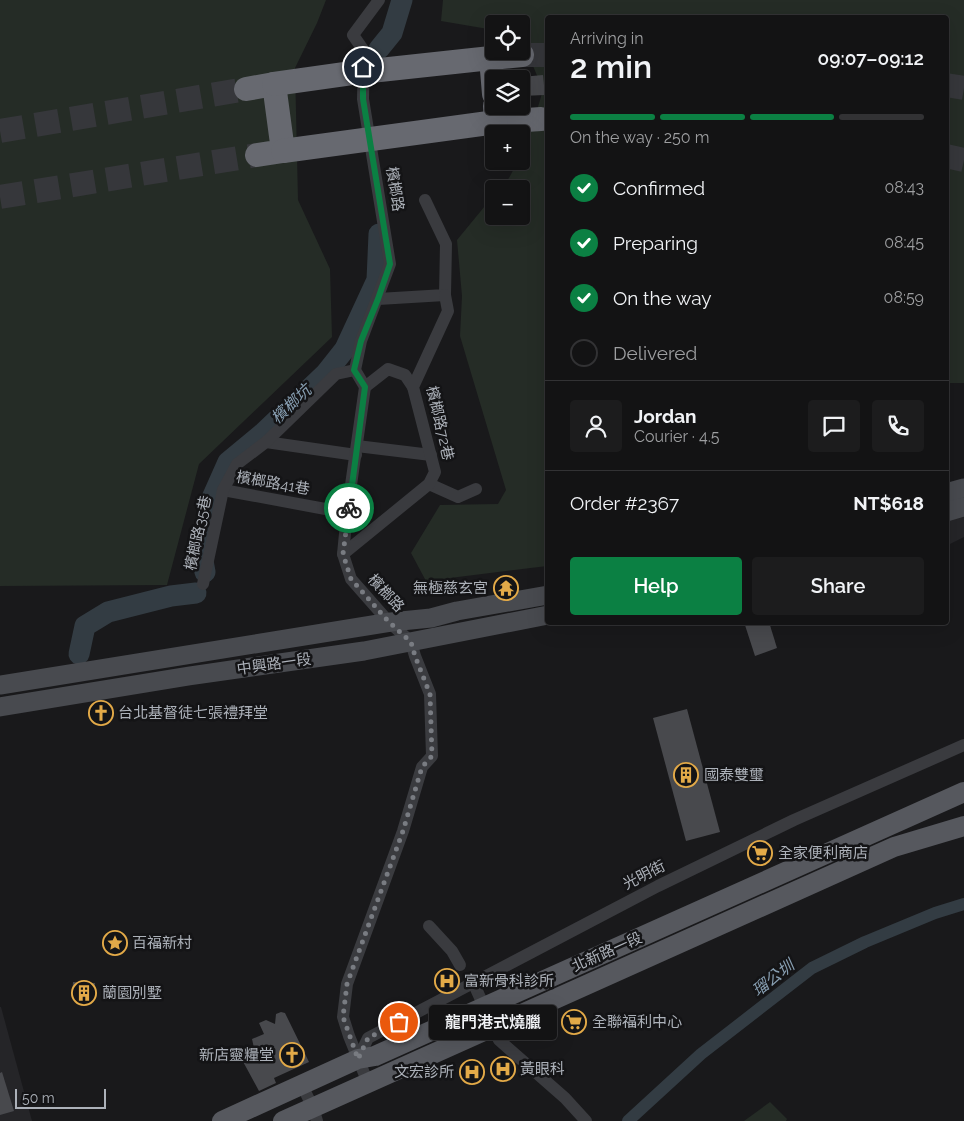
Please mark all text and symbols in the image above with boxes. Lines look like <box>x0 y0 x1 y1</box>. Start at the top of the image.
map controls <box>485 15 530 225</box>
button: locate <box>485 15 530 60</box>
text: Arriving in <box>570 29 644 48</box>
pin <box>342 46 384 88</box>
text: 09:07–09:12 <box>818 47 924 69</box>
text: 2 min <box>570 48 652 85</box>
icon: home <box>349 53 377 81</box>
button: layers <box>485 70 530 115</box>
button: + <box>485 125 530 170</box>
text: On the way · 250 m <box>570 128 709 147</box>
street label: 檳榔路 <box>383 165 407 213</box>
icon: check <box>570 174 598 202</box>
text: Confirmed <box>613 177 705 199</box>
text: 08:43 <box>884 178 924 197</box>
button: − <box>485 180 530 225</box>
icon: check <box>570 229 598 257</box>
text: Preparing <box>613 232 698 254</box>
text: 08:45 <box>884 233 924 252</box>
icon: check <box>570 284 598 312</box>
text: On the way <box>613 287 712 309</box>
text: 08:59 <box>884 288 924 307</box>
text: Delivered <box>613 342 697 364</box>
water label: 檳榔坑 <box>267 379 316 427</box>
street label: 檳榔路72巷 <box>423 384 457 462</box>
button: person <box>570 400 622 452</box>
button: chat <box>808 400 860 452</box>
button: phone <box>872 400 924 452</box>
text: Jordan <box>634 405 697 427</box>
text: Courier · 4.5 <box>634 427 719 446</box>
street label: 檳榔路41巷 <box>235 468 311 498</box>
courier <box>324 483 374 533</box>
text: Order #2367 <box>570 492 679 514</box>
text: NT$618 <box>853 492 924 514</box>
street label: 檳榔路35巷 <box>181 494 215 572</box>
icon: bike <box>335 494 363 522</box>
button: Help <box>570 557 742 615</box>
button: Share <box>752 557 924 615</box>
street label: 檳榔路 <box>364 570 408 616</box>
temple icon: 無極慈玄宮 <box>493 575 519 601</box>
place label: 無極慈玄宮 <box>413 579 488 597</box>
street label: 中興路一段 <box>236 650 312 678</box>
church icon: 台北基督徒七張禮拜堂 <box>88 700 114 726</box>
place label: 台北基督徒七張禮拜堂 <box>118 704 268 722</box>
building icon: 國泰雙璽 <box>673 762 699 788</box>
place label: 國泰雙璽 <box>704 766 764 784</box>
supermarket icon: 全家便利商店 <box>747 840 773 866</box>
place label: 全家便利商店 <box>778 844 868 862</box>
street label: 光明街 <box>620 857 668 893</box>
street label: 北新路一段 <box>569 929 645 975</box>
place icon: 百福新村 <box>102 930 128 956</box>
place label: 百福新村 <box>132 934 192 952</box>
water label: 瑠公圳 <box>748 955 799 1000</box>
hospital icon: 富新骨科診所 <box>434 968 460 994</box>
place label: 富新骨科診所 <box>464 972 554 990</box>
building icon: 蘭園別墅 <box>71 980 97 1006</box>
place label: 蘭園別墅 <box>102 984 162 1002</box>
pin <box>378 1001 420 1043</box>
callout: 龍門港式燒臘 <box>429 1004 556 1040</box>
icon: bag <box>385 1008 413 1036</box>
supermarket icon: 全聯福利中心 <box>561 1009 587 1035</box>
text: 龍門港式燒臘 <box>445 1013 541 1032</box>
place label: 全聯福利中心 <box>592 1013 682 1031</box>
church icon: 新店靈糧堂 <box>279 1042 305 1068</box>
place label: 新店靈糧堂 <box>199 1046 274 1064</box>
hospital icon: 黃眼科 <box>490 1056 516 1082</box>
hospital icon: 文宏診所 <box>459 1059 485 1085</box>
place label: 黃眼科 <box>520 1060 565 1078</box>
place label: 文宏診所 <box>394 1063 454 1081</box>
scale bar <box>15 1086 106 1109</box>
text: 50 m <box>22 1090 55 1106</box>

